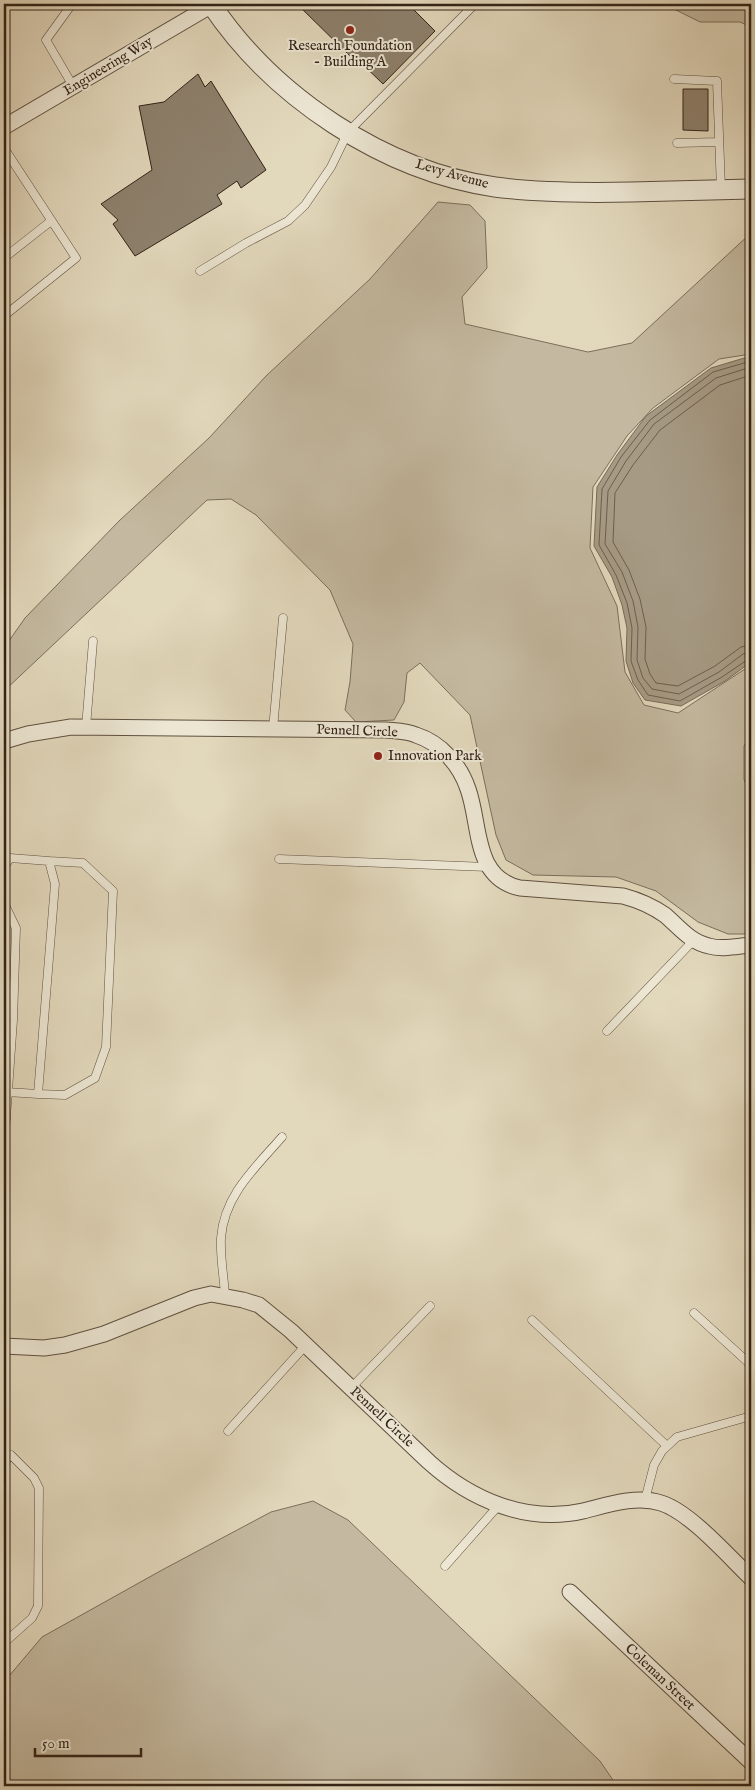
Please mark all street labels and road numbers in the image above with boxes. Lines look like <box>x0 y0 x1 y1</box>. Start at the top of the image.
street label: Engineering Way <box>60 32 156 100</box>
street label: Levy Avenue <box>413 155 491 193</box>
street label: Pennell Circle <box>316 721 399 741</box>
street label: Pennell Circle <box>346 1383 418 1452</box>
street label: Coleman Street <box>621 1640 699 1714</box>

